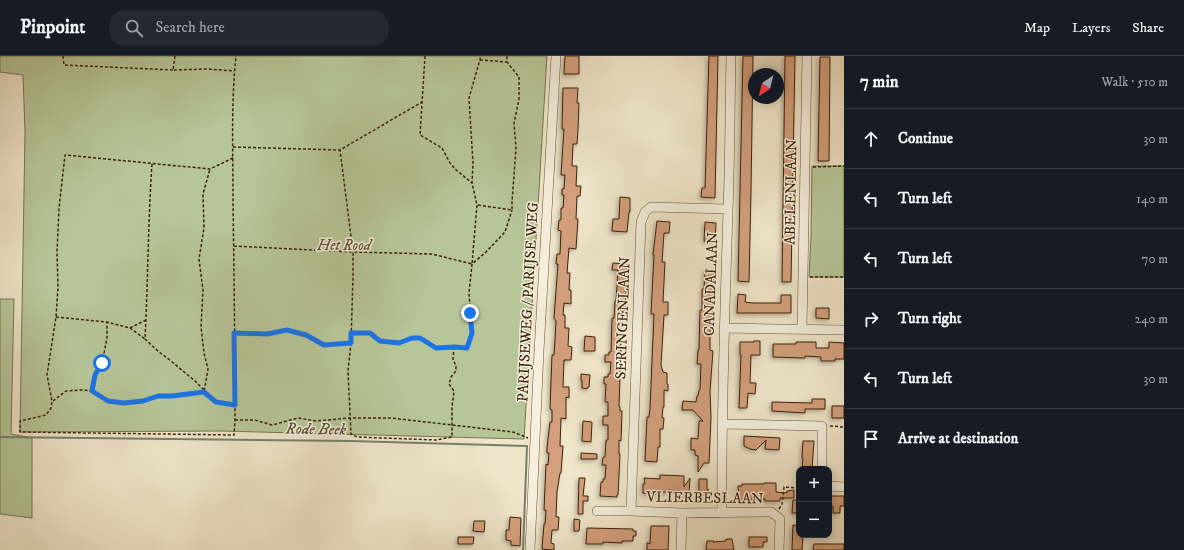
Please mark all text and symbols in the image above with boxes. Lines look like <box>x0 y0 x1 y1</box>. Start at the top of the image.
search box <box>109 10 389 46</box>
text: Pinpoint <box>20 16 85 39</box>
icon: search <box>123 17 145 39</box>
text: Search here <box>155 18 225 37</box>
text: Map <box>1024 19 1050 37</box>
text: Layers <box>1072 19 1110 37</box>
text: Share <box>1132 19 1164 37</box>
north arrow <box>748 68 784 104</box>
text: 7 min <box>860 71 899 93</box>
text: Walk · 510 m <box>1102 74 1168 90</box>
icon: ahead <box>860 128 882 150</box>
text: Continue <box>898 129 953 148</box>
text: 30 m <box>1144 131 1168 147</box>
street label: ABELENLAAN <box>781 139 801 245</box>
icon: left <box>860 188 882 210</box>
text: Turn left <box>898 189 952 208</box>
text: 140 m <box>1136 191 1168 207</box>
street label: PARIJSEWEG / PARIJSE WEG <box>513 201 543 403</box>
street label: CANADALAAN <box>700 232 722 336</box>
park label: Het Rood <box>316 236 374 255</box>
icon: left <box>860 248 882 270</box>
text: Turn left <box>898 249 952 268</box>
text: 70 m <box>1142 251 1168 267</box>
street label: SERINGENLAAN <box>611 256 635 380</box>
route end <box>461 304 479 322</box>
icon: right <box>860 308 882 330</box>
text: Turn right <box>898 309 961 328</box>
text: 240 m <box>1135 311 1168 327</box>
route start <box>93 354 111 372</box>
icon: left <box>860 368 882 390</box>
text: Turn left <box>898 369 952 388</box>
text: 30 m <box>1144 371 1168 387</box>
water label: Rode Beek <box>284 418 347 440</box>
icon: arrive <box>860 428 882 450</box>
text: Arrive at destination <box>898 429 1018 448</box>
map controls <box>796 466 832 538</box>
button: + <box>796 466 832 502</box>
street label: VLIERBESLAAN <box>645 487 764 509</box>
button: − <box>796 502 832 538</box>

